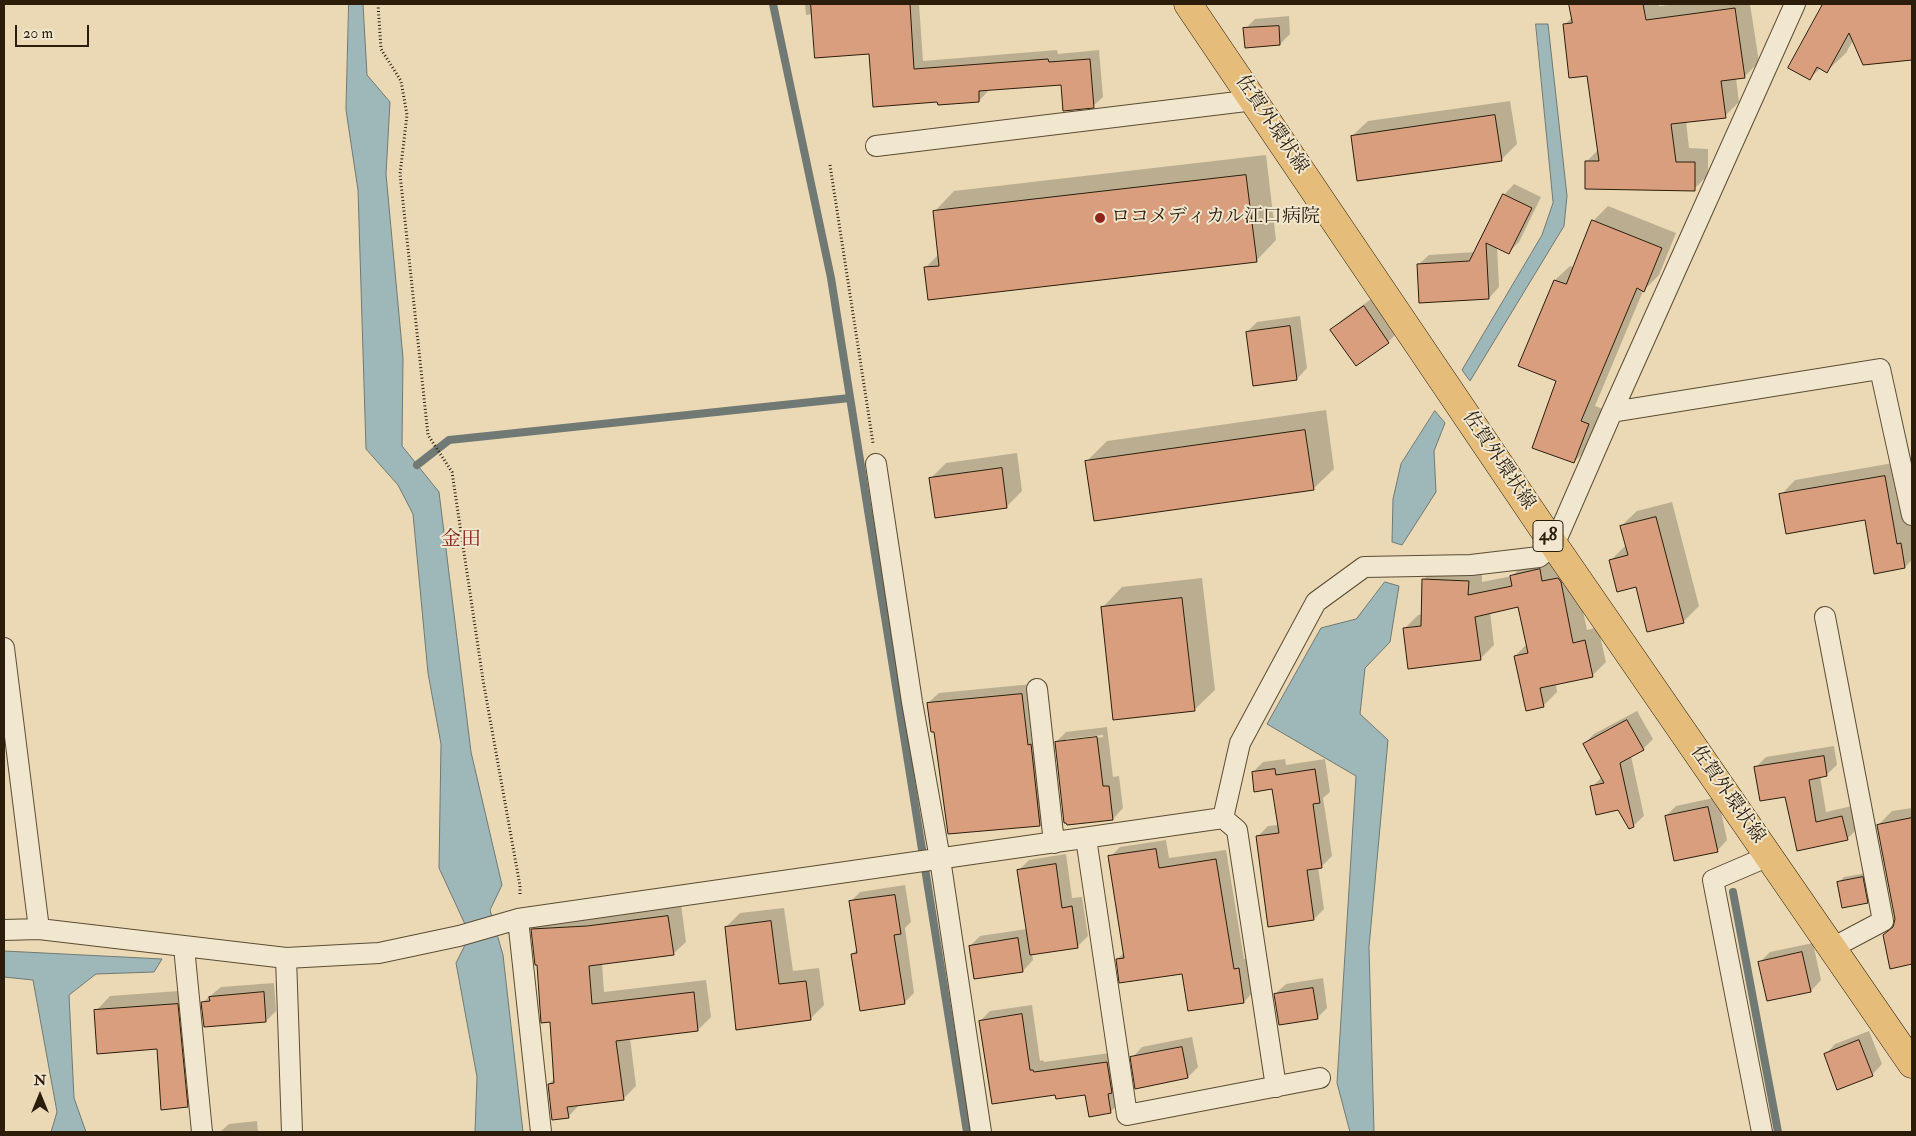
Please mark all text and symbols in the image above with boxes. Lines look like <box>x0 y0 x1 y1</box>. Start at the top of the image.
scale bar <box>18 15 91 47</box>
text: 20 m <box>23 24 53 43</box>
street label: 佐賀外環状線 <box>1230 71 1312 179</box>
place label: ロコメディカル江口病院 <box>1111 207 1320 229</box>
marker: ロコメディカル江口病院 <box>1093 211 1107 225</box>
street label: 佐賀外環状線 <box>1457 407 1539 515</box>
road number: 48 <box>1533 520 1563 552</box>
district label: 金田 <box>441 529 481 553</box>
street label: 佐賀外環状線 <box>1685 742 1769 848</box>
north arrow <box>15 1071 65 1121</box>
text: N <box>34 1072 46 1089</box>

